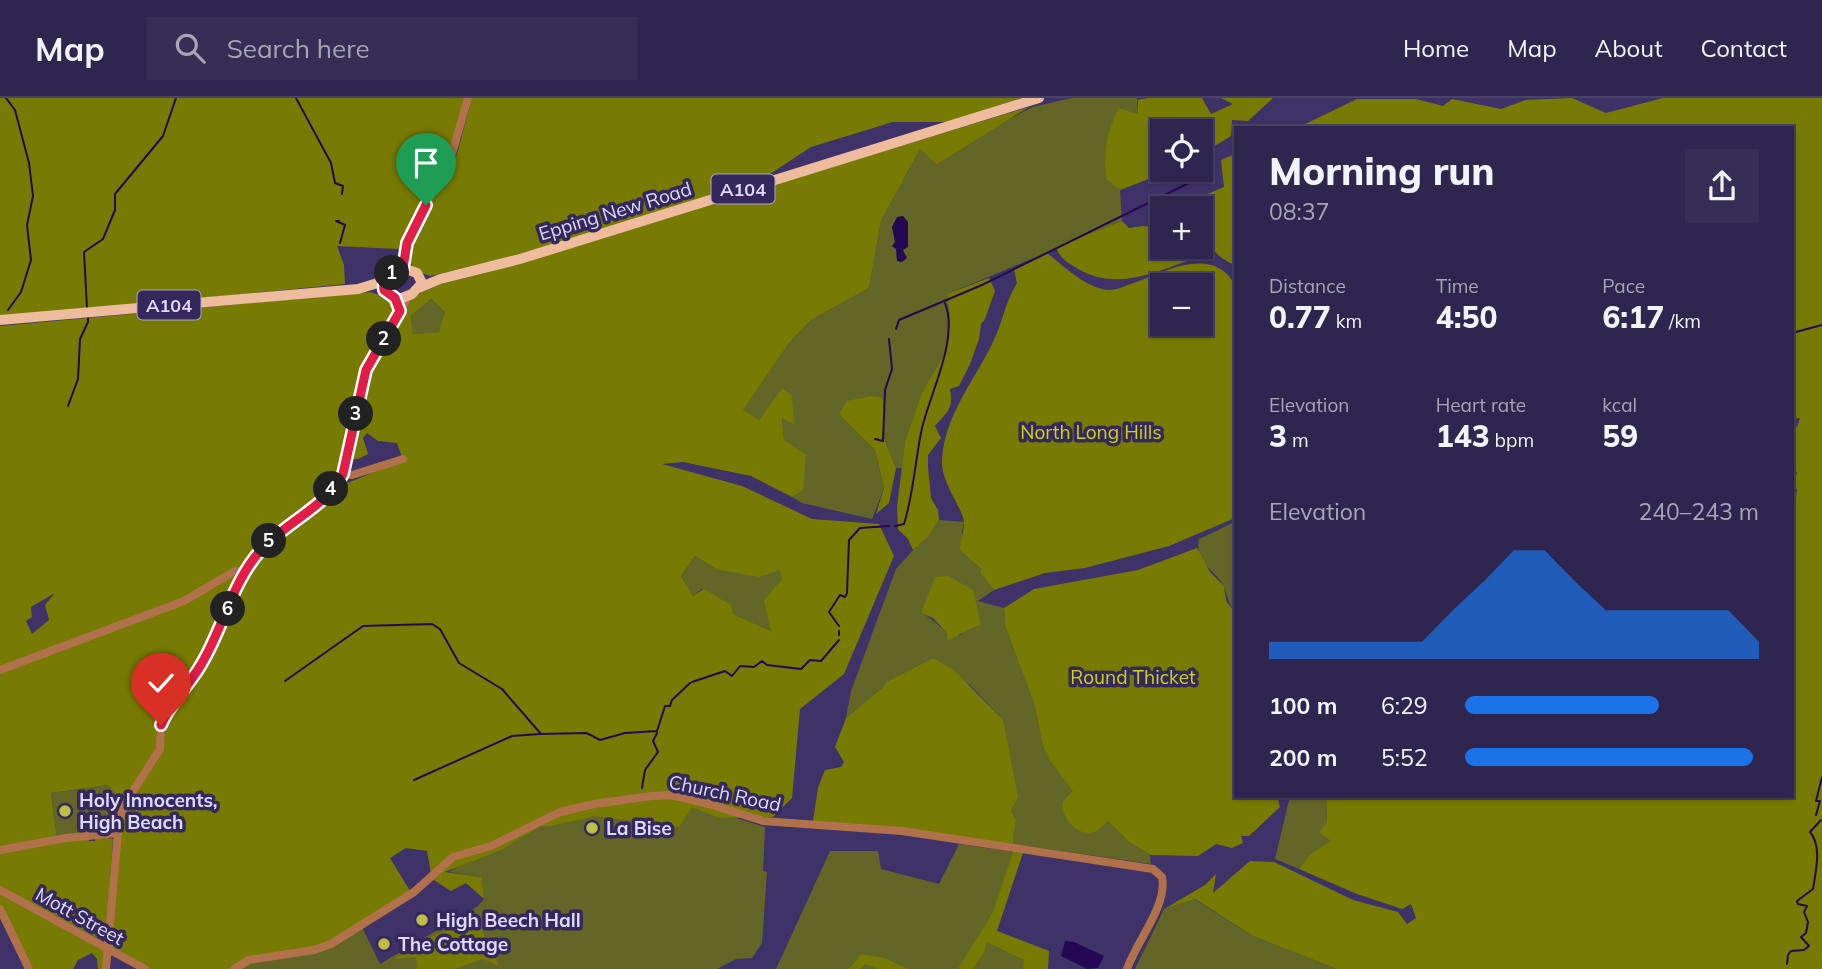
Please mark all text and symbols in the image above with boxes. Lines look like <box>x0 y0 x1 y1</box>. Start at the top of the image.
search box <box>147 17 637 80</box>
text: Map <box>35 28 105 69</box>
icon: search <box>171 29 209 67</box>
text: Search here <box>227 32 370 65</box>
text: Home <box>1403 33 1469 63</box>
text: Map <box>1507 33 1557 63</box>
text: About <box>1595 33 1663 63</box>
text: Contact <box>1701 33 1787 63</box>
map controls <box>1150 119 1213 336</box>
button: locate <box>1150 119 1213 182</box>
pin <box>396 133 456 205</box>
icon: arrive <box>407 144 445 182</box>
text: Morning run <box>1269 147 1495 195</box>
button: share <box>1685 149 1759 223</box>
road number: A104 <box>712 174 774 204</box>
street label: Epping New Road <box>536 176 694 246</box>
button: + <box>1150 196 1213 259</box>
text: 08:37 <box>1269 197 1329 226</box>
pin: 1 <box>374 256 410 290</box>
text: 1 <box>386 260 397 284</box>
button: − <box>1150 273 1213 336</box>
text: Distance <box>1269 274 1346 298</box>
text: Time <box>1436 274 1479 298</box>
text: Pace <box>1602 274 1645 298</box>
road number: A104 <box>138 290 200 320</box>
text: 0.77 <box>1269 298 1331 336</box>
text: 4:50 <box>1436 298 1497 336</box>
text: 6:17 <box>1602 298 1664 336</box>
text: km <box>1331 309 1362 333</box>
text: /km <box>1664 309 1701 333</box>
pin: 2 <box>366 322 402 356</box>
text: 2 <box>378 326 389 350</box>
text: Elevation <box>1269 393 1349 417</box>
text: Heart rate <box>1436 393 1526 417</box>
text: kcal <box>1602 393 1637 417</box>
pin: 3 <box>338 396 374 432</box>
text: 3 <box>350 401 361 425</box>
text: 3 <box>1269 417 1287 455</box>
text: 143 <box>1436 417 1490 455</box>
text: 59 <box>1602 417 1638 455</box>
park label: North Long Hills <box>1020 420 1162 444</box>
text: m <box>1287 428 1309 452</box>
text: bpm <box>1490 428 1534 452</box>
pin: 4 <box>314 472 348 506</box>
text: 4 <box>325 476 336 500</box>
text: Elevation <box>1269 497 1366 526</box>
text: 240–243 m <box>1638 497 1759 526</box>
pin: 5 <box>252 524 286 558</box>
text: 5 <box>263 528 274 552</box>
pin: 6 <box>210 592 246 626</box>
text: 6 <box>222 596 233 620</box>
pin <box>131 653 191 725</box>
icon: check <box>142 664 180 702</box>
park label: Round Thicket <box>1070 665 1196 689</box>
text: 100 m <box>1269 691 1337 720</box>
text: 6:29 <box>1381 691 1428 720</box>
text: 200 m <box>1269 743 1337 772</box>
text: 5:52 <box>1381 743 1428 772</box>
street label: Church Road <box>667 769 783 817</box>
place label: Holy Innocents, High Beach <box>79 788 218 834</box>
marker: Holy Innocents, High Beach <box>57 803 73 819</box>
place label: La Bise <box>606 816 672 840</box>
marker: La Bise <box>584 820 600 836</box>
street label: Mott Street <box>31 882 129 950</box>
place label: High Beech Hall <box>436 908 581 932</box>
marker: High Beech Hall <box>414 912 430 928</box>
place label: The Cottage <box>398 932 508 956</box>
marker: The Cottage <box>376 936 392 952</box>

